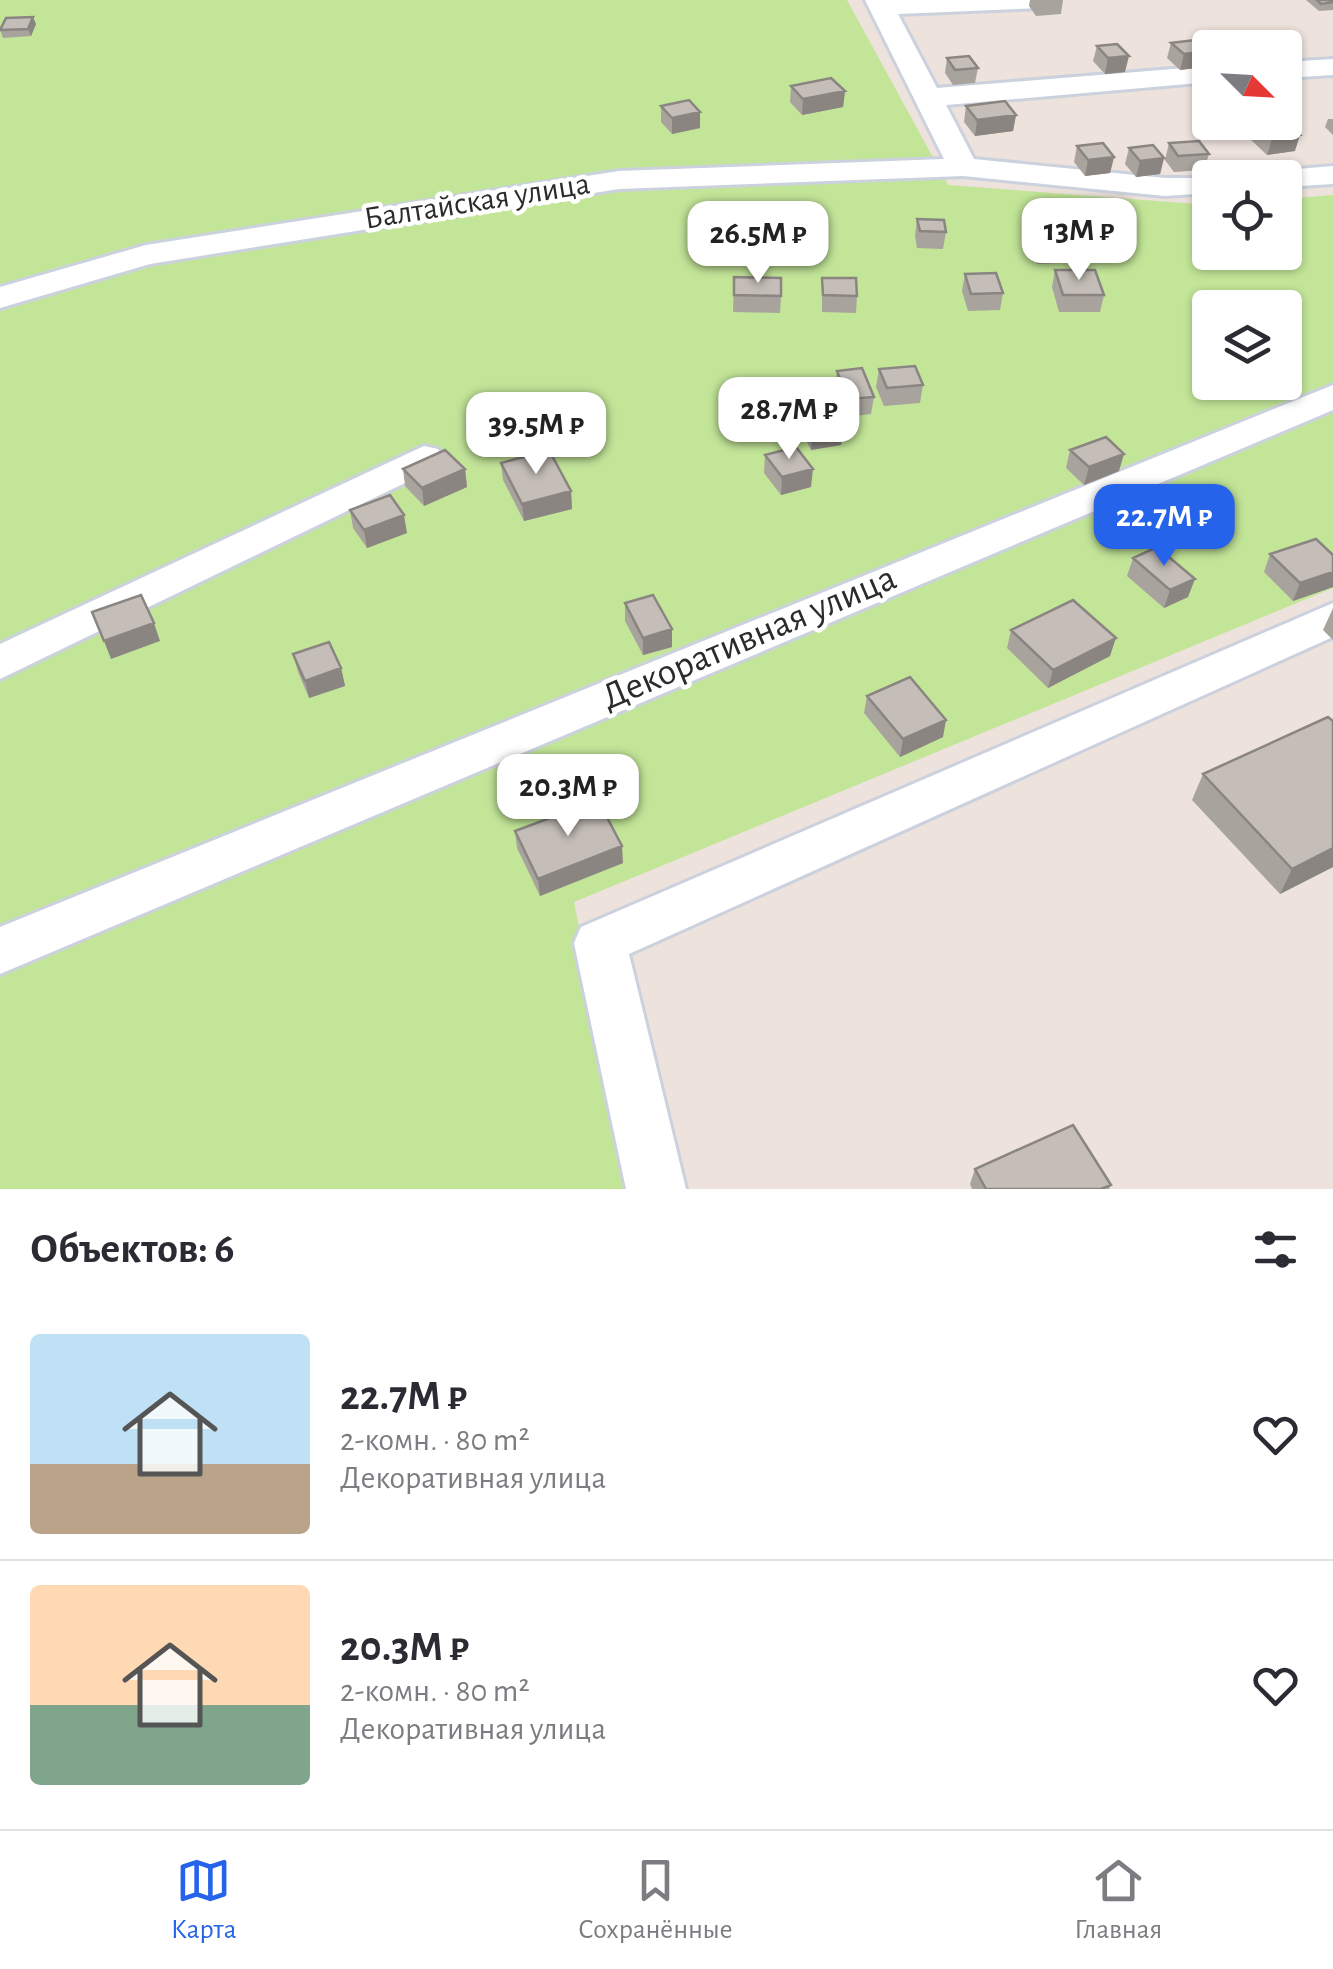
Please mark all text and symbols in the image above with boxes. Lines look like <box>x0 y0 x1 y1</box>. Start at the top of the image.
north arrow <box>1192 30 1302 140</box>
map controls <box>1192 30 1302 400</box>
button: locate <box>1192 160 1302 270</box>
street label: Балтайская улица <box>362 167 592 235</box>
pin: 13M ₽ <box>1009 198 1149 283</box>
pin: 26.5M ₽ <box>666 201 850 286</box>
text: 13M ₽ <box>1044 214 1114 246</box>
text: 26.5M ₽ <box>710 217 807 249</box>
button: layers <box>1192 290 1302 400</box>
pin: 28.7M ₽ <box>697 377 881 462</box>
pin: 39.5M ₽ <box>444 392 628 477</box>
text: 28.7M ₽ <box>740 393 838 425</box>
text: 39.5M ₽ <box>488 408 584 440</box>
pin: 22.7M ₽ <box>1072 484 1256 569</box>
text: 22.7M ₽ <box>1116 500 1212 532</box>
street label: Декоративная улица <box>596 559 902 717</box>
pin: 20.3M ₽ <box>476 754 660 839</box>
text: 20.3M ₽ <box>519 770 617 802</box>
icon: filters <box>1248 1222 1303 1277</box>
text: Объектов: 6 <box>30 1228 234 1270</box>
icon: home <box>110 1374 230 1494</box>
text: 22.7M ₽ <box>340 1375 467 1417</box>
icon: heart <box>1248 1407 1303 1462</box>
text: 2-комн. · 80 m² <box>340 1424 530 1456</box>
text: Декоративная улица <box>340 1462 606 1494</box>
icon: home <box>110 1625 230 1745</box>
text: 20.3M ₽ <box>340 1626 469 1668</box>
icon: heart <box>1248 1658 1303 1713</box>
text: 2-комн. · 80 m² <box>340 1675 530 1707</box>
text: Декоративная улица <box>340 1713 606 1745</box>
tab: Карта <box>171 1853 236 1947</box>
tab: Сохранённые <box>578 1853 733 1947</box>
tab: Главная <box>1074 1853 1162 1947</box>

